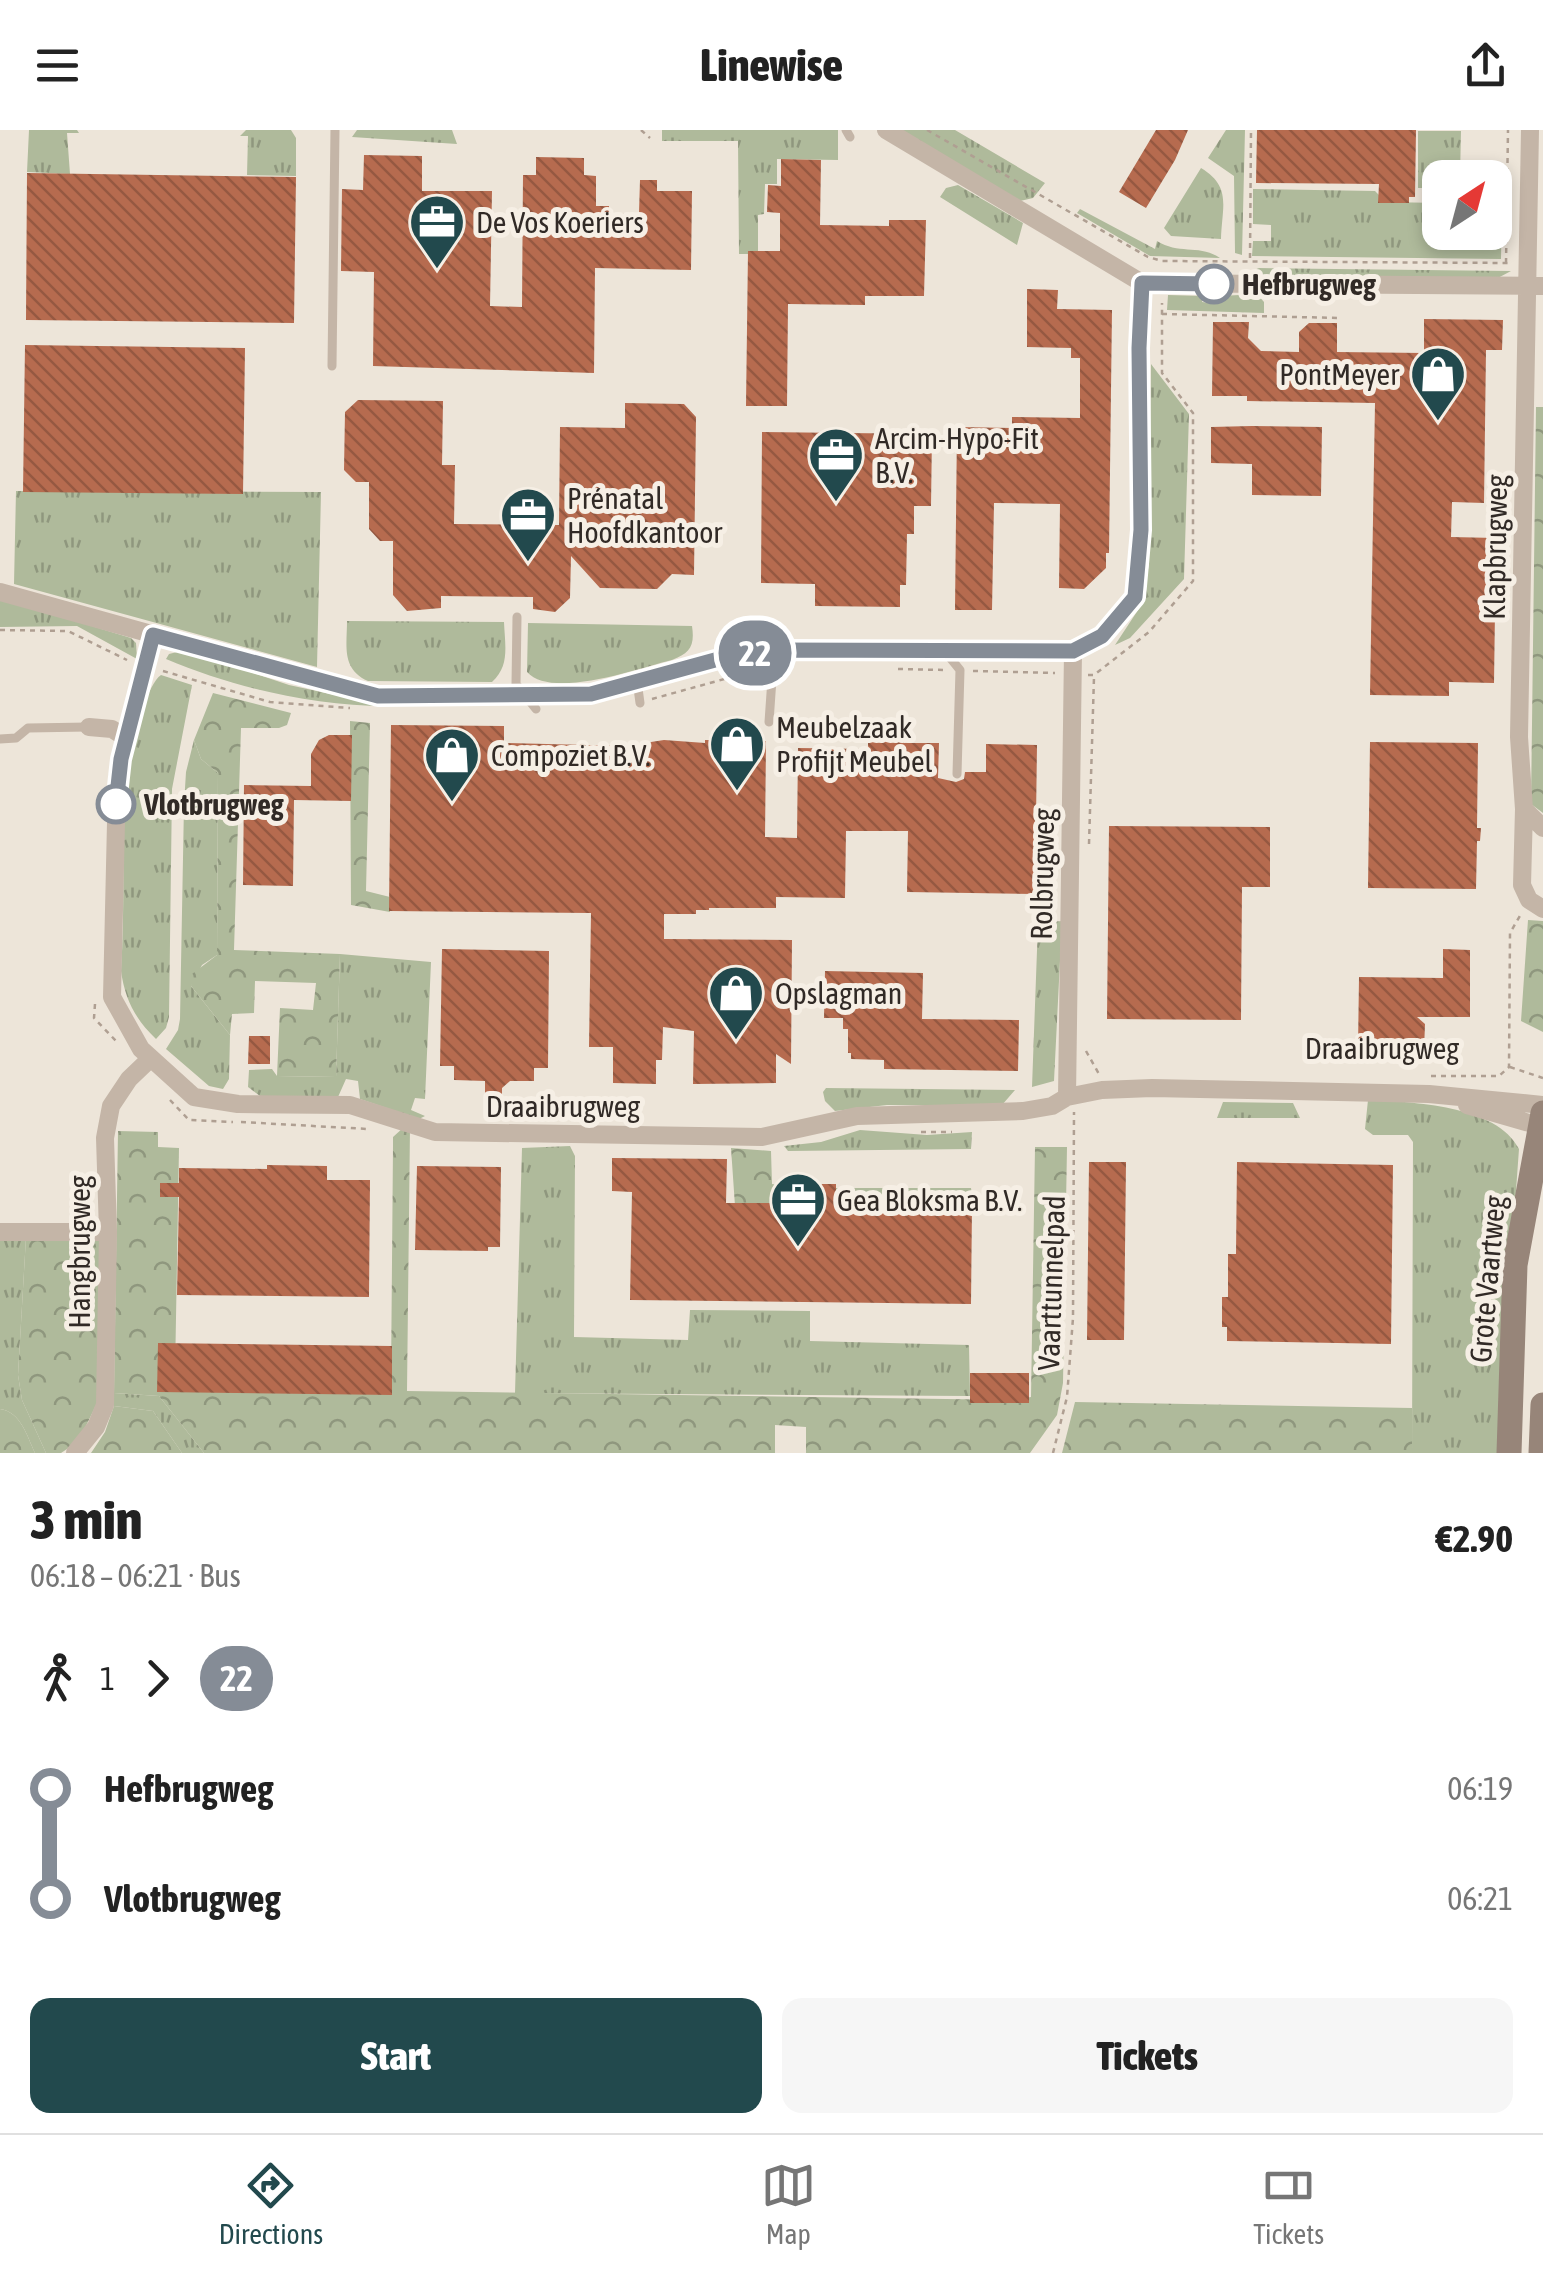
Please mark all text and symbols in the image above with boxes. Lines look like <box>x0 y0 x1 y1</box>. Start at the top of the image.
icon: menu <box>30 38 85 93</box>
icon: share <box>1458 38 1513 93</box>
text: Linewise <box>700 39 843 91</box>
north arrow <box>1422 160 1512 250</box>
map controls <box>1422 160 1512 250</box>
office icon: De Vos Koeriers <box>407 192 467 271</box>
place label: De Vos Koeriers <box>476 205 644 239</box>
marker: Hefbrugweg <box>1195 265 1233 303</box>
place label: Hefbrugweg <box>1242 267 1376 301</box>
shop icon: PontMeyer <box>1408 344 1468 423</box>
place label: PontMeyer <box>1279 357 1400 391</box>
place label: Arcim-Hypo-Fit B.V. <box>875 421 1039 489</box>
office icon: Arcim-Hypo-Fit B.V. <box>806 425 866 504</box>
street label: Klapbrugweg <box>1477 474 1513 620</box>
place label: Prénatal Hoofdkantoor <box>567 481 723 549</box>
office icon: Prénatal Hoofdkantoor <box>498 485 558 564</box>
line badge: 22 <box>710 620 800 686</box>
text: 22 <box>739 633 771 673</box>
place label: Meubelzaak Profijt Meubel <box>776 710 933 778</box>
shop icon: Meubelzaak Profijt Meubel <box>707 714 767 793</box>
shop icon: Compoziet B.V. <box>422 725 482 804</box>
place label: Compoziet B.V. <box>491 738 651 772</box>
marker: Vlotbrugweg <box>97 785 135 823</box>
place label: Vlotbrugweg <box>143 787 284 821</box>
street label: Rolbrugweg <box>1024 808 1060 940</box>
shop icon: Opslagman <box>706 963 766 1042</box>
place label: Opslagman <box>775 976 902 1010</box>
street label: Draaibrugweg <box>1305 1031 1459 1065</box>
street label: Draaibrugweg <box>486 1089 640 1123</box>
office icon: Gea Bloksma B.V. <box>768 1170 828 1249</box>
street label: Hangbrugweg <box>62 1175 96 1329</box>
place label: Gea Bloksma B.V. <box>837 1183 1022 1217</box>
street label: Grote Vaartweg <box>1463 1194 1511 1364</box>
street label: Vaarttunnelpad <box>1031 1195 1071 1371</box>
text: 3 min <box>30 1488 142 1551</box>
text: €2.90 <box>1436 1517 1513 1560</box>
text: 06:18 – 06:21 · Bus <box>30 1557 241 1594</box>
icon: walk <box>30 1651 85 1706</box>
icon: forward <box>130 1651 185 1706</box>
text: 22 <box>220 1658 253 1698</box>
text: 1 <box>100 1660 115 1697</box>
text: Hefbrugweg <box>104 1767 274 1810</box>
text: 06:19 <box>1447 1770 1513 1807</box>
text: Vlotbrugweg <box>104 1877 281 1920</box>
text: 06:21 <box>1447 1880 1513 1917</box>
button: Start <box>30 1998 762 2113</box>
button: Tickets <box>782 1998 1513 2113</box>
tab: Directions <box>219 2158 323 2250</box>
tab: Map <box>761 2158 816 2250</box>
tab: Tickets <box>1253 2158 1324 2250</box>

